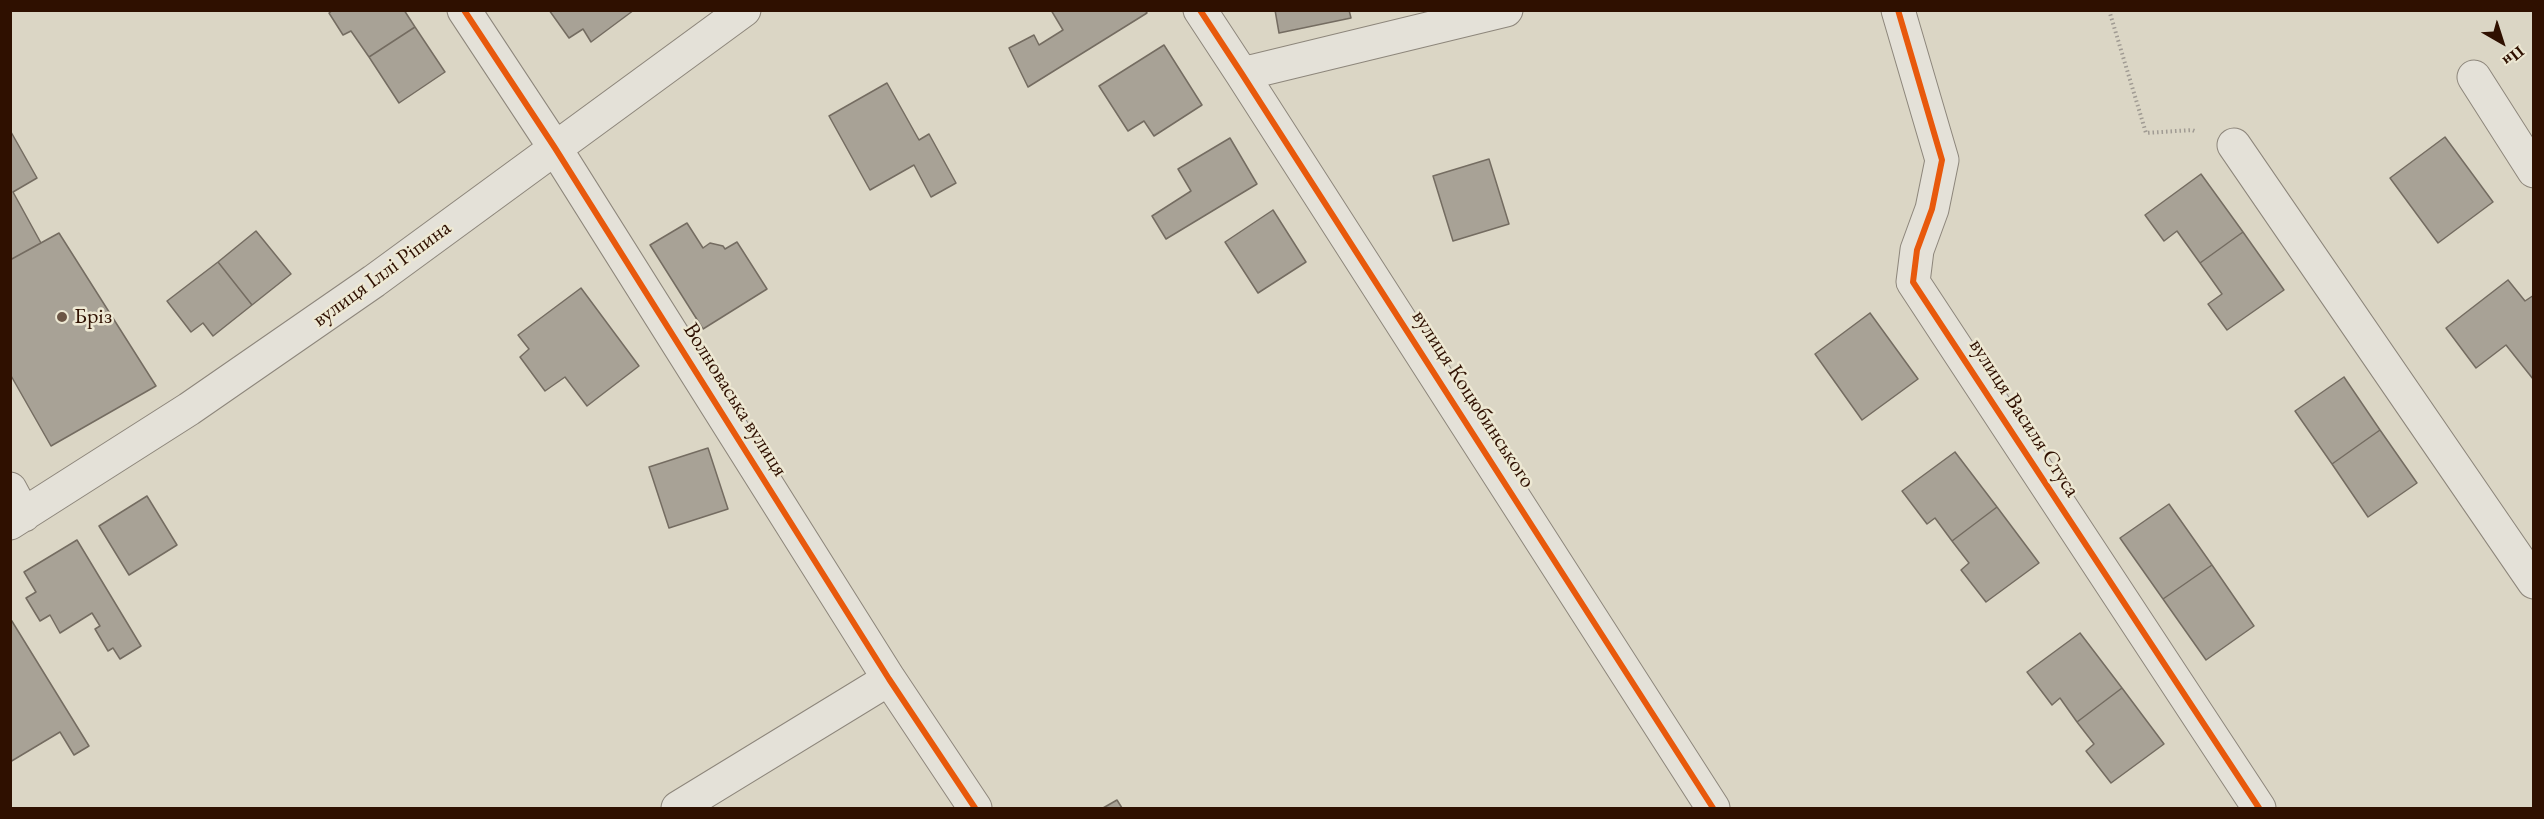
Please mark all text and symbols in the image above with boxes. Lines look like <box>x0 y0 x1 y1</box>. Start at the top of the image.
north arrow <box>2472 12 2532 72</box>
text: Пн <box>2499 41 2529 71</box>
street label: вулиця Іллі Ріпина <box>308 215 456 333</box>
place label: Бріз <box>74 304 112 330</box>
street label: вулиця Коцюбинського <box>1406 305 1540 493</box>
marker: Бріз <box>55 310 69 324</box>
street label: Волноваська вулиця <box>677 318 793 482</box>
street label: вулиця Василя Стуса <box>1963 334 2085 502</box>

